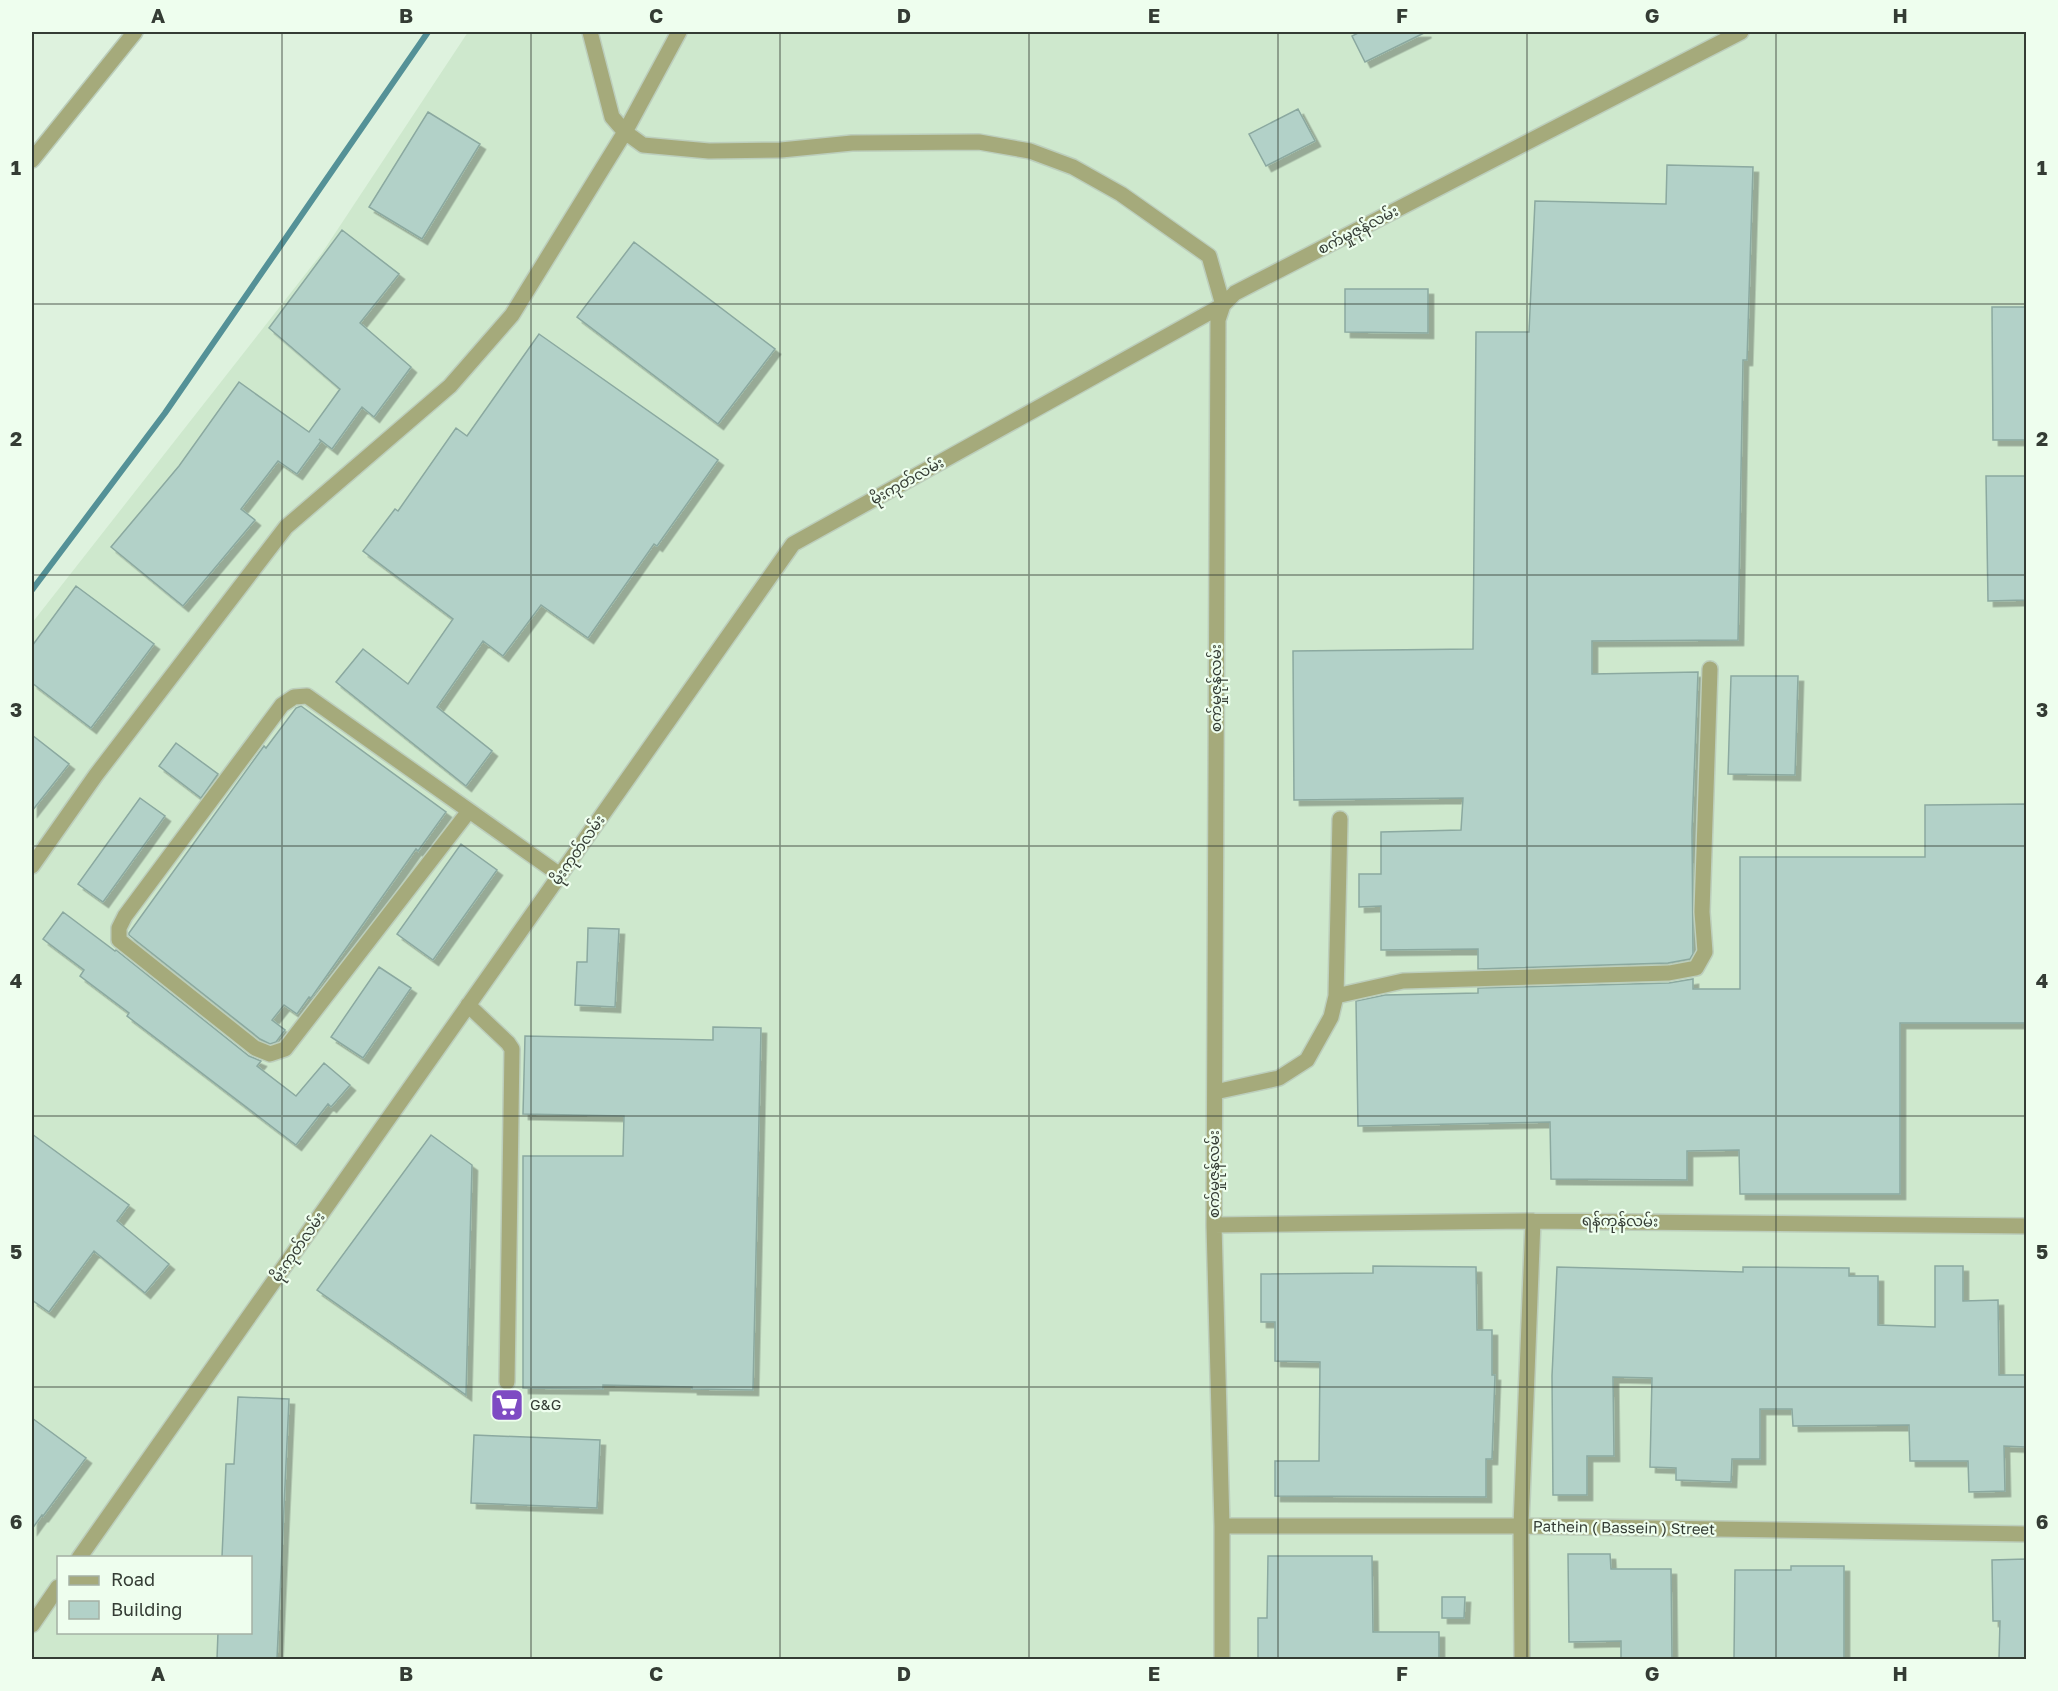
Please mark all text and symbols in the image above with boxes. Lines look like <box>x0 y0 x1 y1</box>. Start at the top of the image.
text: A <box>151 3 165 27</box>
text: B <box>399 3 413 27</box>
text: C <box>649 3 663 27</box>
text: D <box>897 3 911 27</box>
text: E <box>1148 3 1160 27</box>
text: F <box>1396 3 1408 27</box>
text: G <box>1645 3 1659 27</box>
text: H <box>1892 3 1908 27</box>
text: 1 <box>11 155 21 179</box>
text: 1 <box>2037 155 2047 179</box>
street label: စက်မှုဇုန်လမ်း <box>1314 201 1403 261</box>
text: 2 <box>10 426 22 450</box>
text: 2 <box>2036 426 2048 450</box>
street label: မိုးကုတ်လမ်း <box>867 453 948 511</box>
street label: စက်မှုဇုန်လမ်း <box>1206 644 1228 732</box>
text: 3 <box>10 697 22 721</box>
text: 3 <box>2036 697 2048 721</box>
street label: မိုးကုတ်လမ်း <box>546 811 611 890</box>
text: 4 <box>10 968 22 992</box>
text: 4 <box>2036 968 2048 992</box>
street label: စက်မှုဇုန်လမ်း <box>1204 1130 1226 1218</box>
street label: မိုးကုတ်လမ်း <box>266 1208 331 1287</box>
street label: ရန်ကုန်လမ်း <box>1582 1210 1658 1234</box>
text: 5 <box>10 1239 22 1263</box>
text: 5 <box>2036 1239 2048 1263</box>
supermarket icon: G&G <box>489 1387 525 1423</box>
place label: G&G <box>530 1395 561 1413</box>
text: 6 <box>10 1509 22 1533</box>
text: 6 <box>2036 1509 2048 1533</box>
street label: Pathein ( Bassein ) Street <box>1533 1516 1715 1538</box>
legend <box>57 1556 252 1634</box>
text: Road <box>111 1568 155 1590</box>
text: Building <box>111 1598 182 1620</box>
text: A <box>151 1661 165 1685</box>
text: B <box>399 1661 413 1685</box>
text: C <box>649 1661 663 1685</box>
text: D <box>897 1661 911 1685</box>
text: E <box>1148 1661 1160 1685</box>
text: F <box>1396 1661 1408 1685</box>
text: G <box>1645 1661 1659 1685</box>
text: H <box>1892 1661 1908 1685</box>

